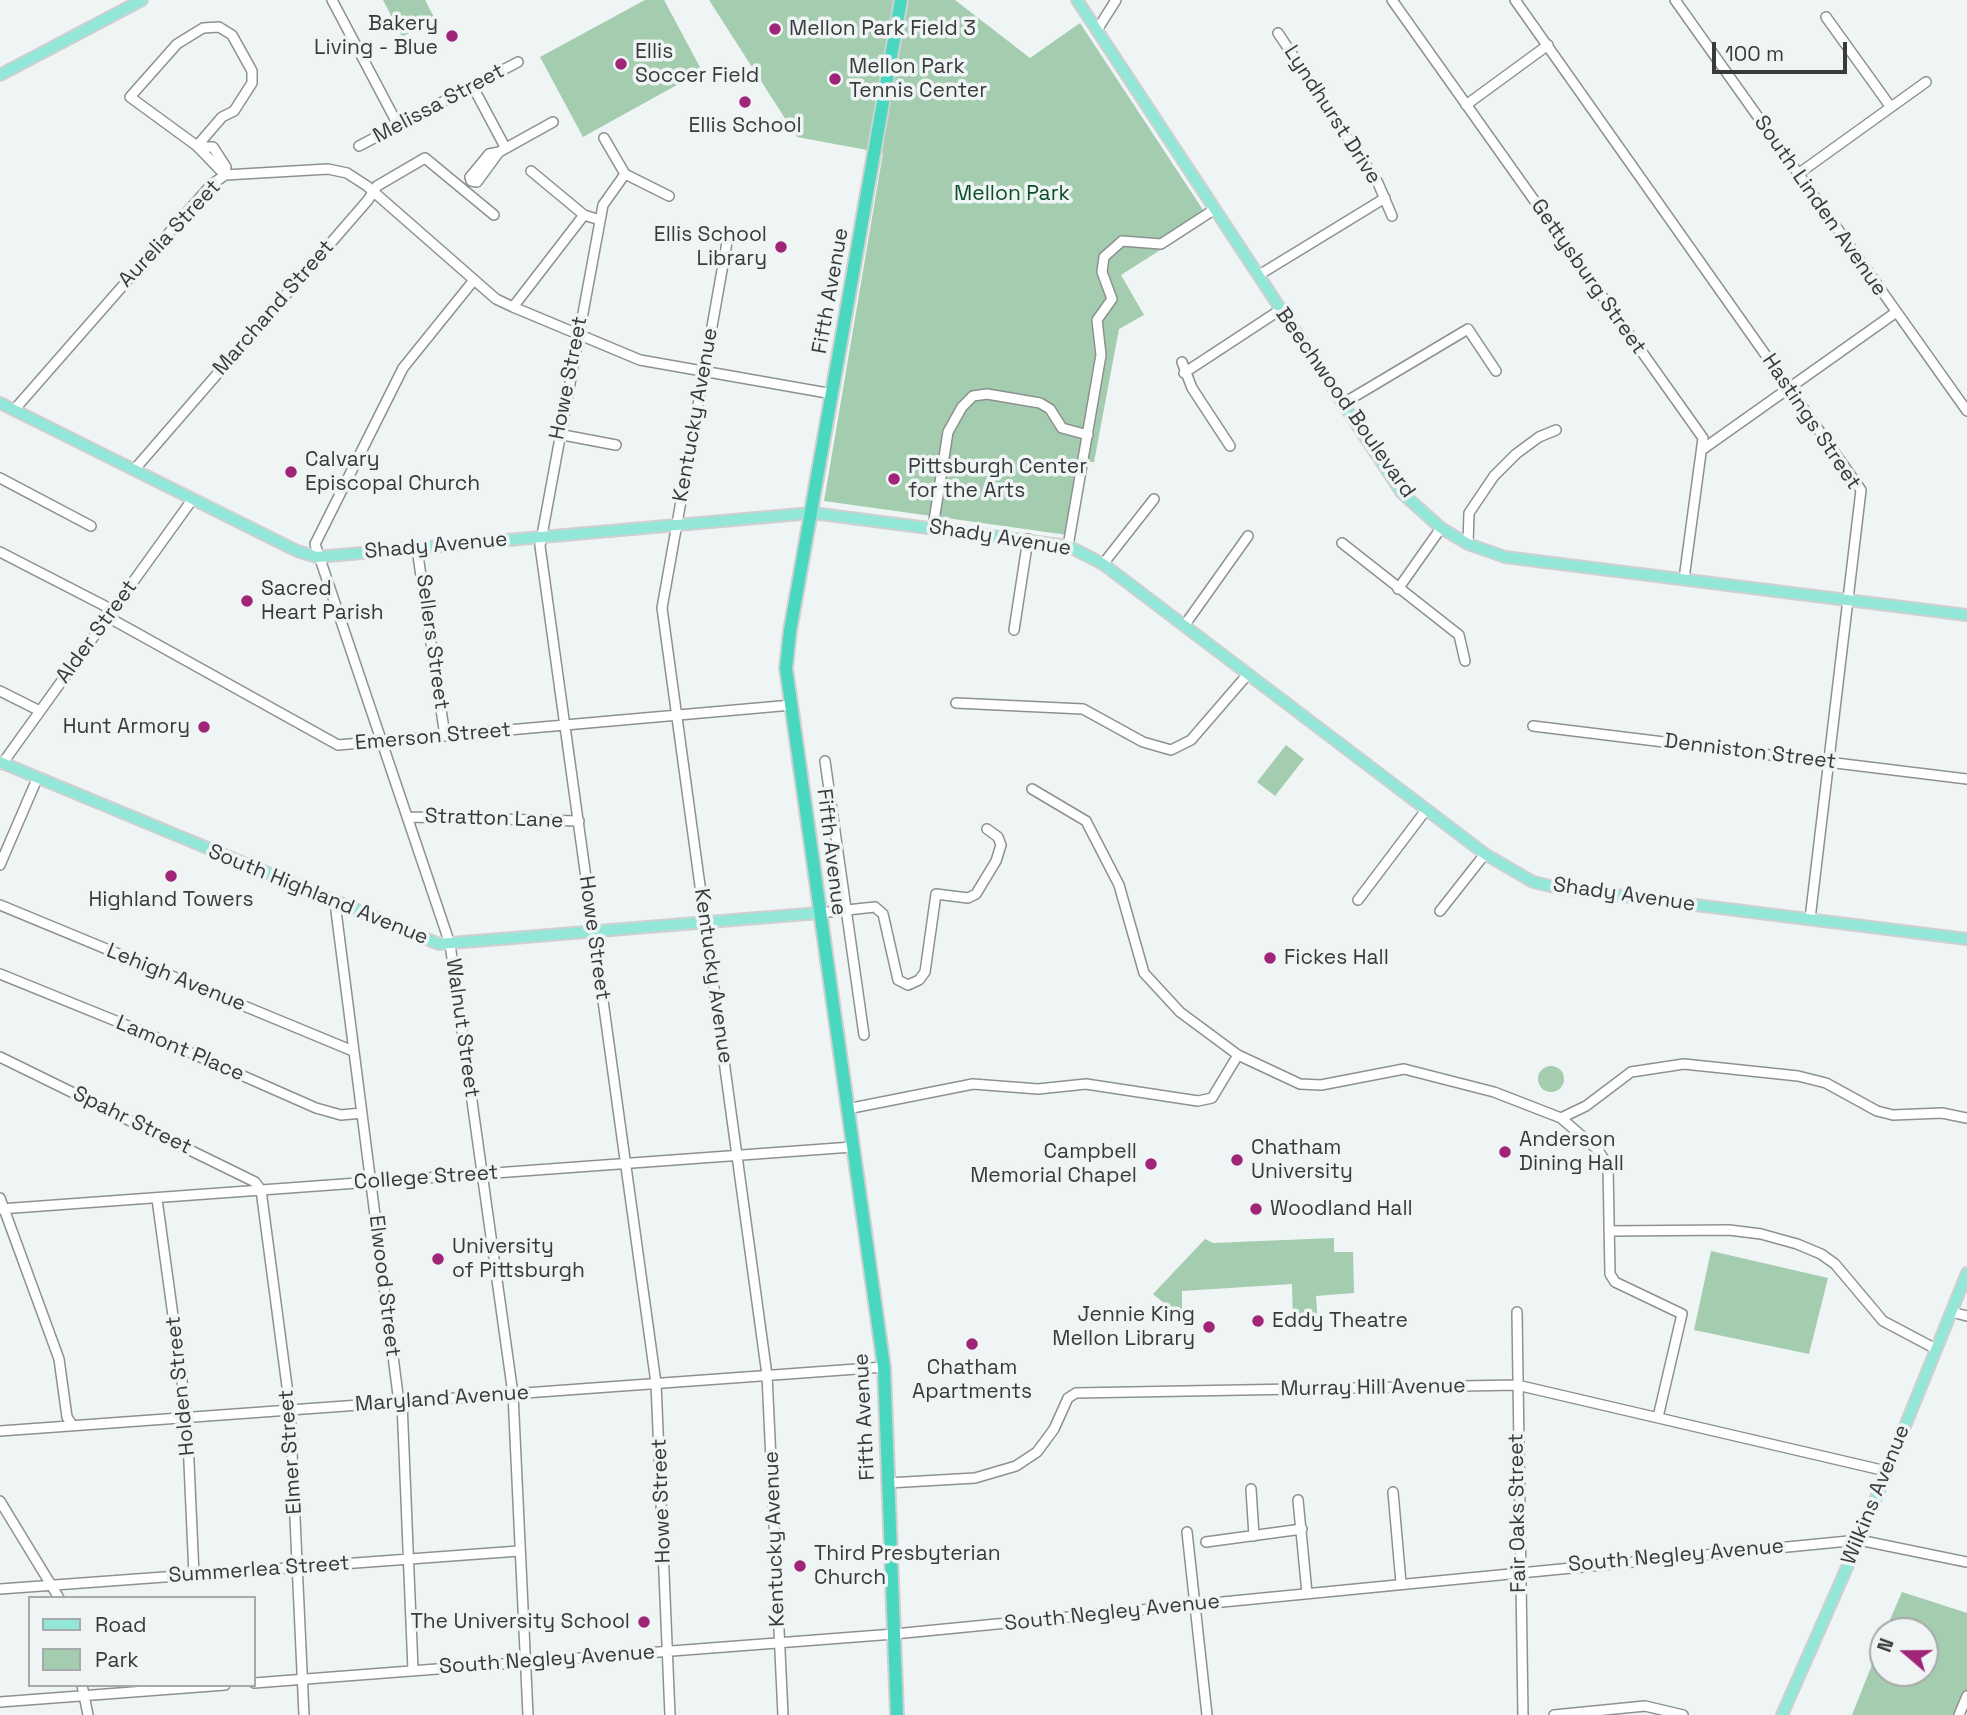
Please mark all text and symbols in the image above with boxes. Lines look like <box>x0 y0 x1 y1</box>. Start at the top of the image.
place label: Bakery Living - Blue <box>314 11 438 61</box>
place label: Mellon Park Field 3 <box>789 16 976 42</box>
marker: Mellon Park Field 3 <box>767 21 783 37</box>
marker: Bakery Living - Blue <box>444 28 460 44</box>
scale bar <box>1715 28 1850 72</box>
place label: Ellis Soccer Field <box>635 39 759 89</box>
text: 100 m <box>1725 40 1784 67</box>
street label: Lyndhurst Drive <box>1278 41 1386 189</box>
place label: Mellon Park Tennis Center <box>849 54 987 104</box>
marker: Ellis Soccer Field <box>613 56 629 72</box>
street label: Melissa Street <box>369 59 509 149</box>
marker: Mellon Park Tennis Center <box>827 71 843 87</box>
marker: Ellis School <box>737 94 753 110</box>
street label: South Linden Avenue <box>1748 111 1892 301</box>
place label: Ellis School <box>688 113 802 139</box>
street label: Aurelia Street <box>114 175 226 293</box>
park label: Mellon Park <box>954 181 1070 207</box>
street label: Gettysburg Street <box>1525 195 1651 359</box>
place label: Ellis School Library <box>654 222 767 272</box>
street label: Fifth Avenue <box>808 226 854 356</box>
street label: Marchand Street <box>208 235 340 381</box>
marker: Ellis School Library <box>773 239 789 255</box>
street label: Beechwood Boulevard <box>1270 303 1420 503</box>
street label: Howe Street <box>545 314 593 442</box>
street label: Kentucky Avenue <box>668 326 724 504</box>
street label: Hastings Street <box>1756 349 1866 495</box>
place label: Calvary Episcopal Church <box>305 447 480 497</box>
place label: Pittsburgh Center for the Arts <box>908 454 1087 504</box>
marker: Calvary Episcopal Church <box>283 464 299 480</box>
marker: Pittsburgh Center for the Arts <box>886 471 902 487</box>
street label: Shady Avenue <box>927 514 1073 562</box>
street label: Shady Avenue <box>363 527 509 565</box>
street label: Sellers Street <box>410 573 454 711</box>
street label: Alder Street <box>51 575 143 689</box>
place label: Sacred Heart Parish <box>261 576 384 626</box>
marker: Sacred Heart Parish <box>239 593 255 609</box>
place label: Hunt Armory <box>63 714 190 740</box>
street label: Emerson Street <box>354 718 512 756</box>
marker: Hunt Armory <box>196 719 212 735</box>
street label: Denniston Street <box>1663 729 1837 775</box>
street label: Fifth Avenue <box>811 787 851 917</box>
street label: Stratton Lane <box>424 804 564 834</box>
street label: South Highland Avenue <box>204 839 432 951</box>
marker: Highland Towers <box>163 868 179 884</box>
street label: Shady Avenue <box>1551 873 1697 917</box>
street label: Howe Street <box>573 874 615 1002</box>
place label: Highland Towers <box>88 887 254 913</box>
street label: Kentucky Avenue <box>688 887 738 1065</box>
street label: Lehigh Avenue <box>103 939 249 1017</box>
place label: Fickes Hall <box>1284 945 1389 971</box>
marker: Fickes Hall <box>1262 950 1278 966</box>
street label: Walnut Street <box>440 957 484 1099</box>
street label: Lamont Place <box>112 1011 248 1087</box>
street label: Spahr Street <box>69 1081 195 1161</box>
place label: Anderson Dining Hall <box>1519 1127 1624 1177</box>
place label: Chatham University <box>1251 1135 1353 1185</box>
place label: Campbell Memorial Chapel <box>970 1139 1137 1189</box>
marker: Anderson Dining Hall <box>1497 1144 1513 1160</box>
marker: Chatham University <box>1229 1152 1245 1168</box>
marker: Campbell Memorial Chapel <box>1143 1156 1159 1172</box>
street label: College Street <box>353 1160 499 1196</box>
place label: Woodland Hall <box>1270 1196 1413 1222</box>
marker: Woodland Hall <box>1248 1201 1264 1217</box>
street label: Elwood Street <box>363 1214 405 1358</box>
place label: University of Pittsburgh <box>452 1234 585 1284</box>
marker: University of Pittsburgh <box>430 1251 446 1267</box>
place label: Jennie King Mellon Library <box>1052 1302 1195 1352</box>
place label: Eddy Theatre <box>1272 1308 1408 1334</box>
marker: Eddy Theatre <box>1250 1313 1266 1329</box>
street label: Holden Street <box>161 1315 201 1457</box>
marker: Jennie King Mellon Library <box>1201 1319 1217 1335</box>
marker: Chatham Apartments <box>964 1336 980 1352</box>
street label: Fifth Avenue <box>849 1353 881 1481</box>
place label: Chatham Apartments <box>912 1355 1032 1405</box>
street label: Murray Hill Avenue <box>1280 1374 1466 1402</box>
street label: Maryland Avenue <box>354 1380 530 1418</box>
street label: Elmer Street <box>274 1389 308 1515</box>
street label: Wilkins Avenue <box>1836 1421 1916 1569</box>
street label: Fair Oaks Street <box>1504 1433 1532 1593</box>
street label: Howe Street <box>647 1438 677 1564</box>
street label: Kentucky Avenue <box>759 1451 791 1627</box>
street label: South Negley Avenue <box>1567 1534 1785 1578</box>
place label: Third Presbyterian Church <box>814 1541 1001 1591</box>
street label: Summerlea Street <box>168 1551 350 1589</box>
marker: Third Presbyterian Church <box>792 1558 808 1574</box>
street label: South Negley Avenue <box>1003 1589 1221 1637</box>
legend <box>28 1596 256 1687</box>
place label: The University School <box>410 1609 630 1635</box>
text: Road <box>95 1611 147 1638</box>
marker: The University School <box>636 1614 652 1630</box>
north arrow <box>1869 1617 1939 1687</box>
text: N <box>1872 1635 1900 1656</box>
street label: South Negley Avenue <box>438 1640 656 1680</box>
text: Park <box>95 1646 139 1673</box>

